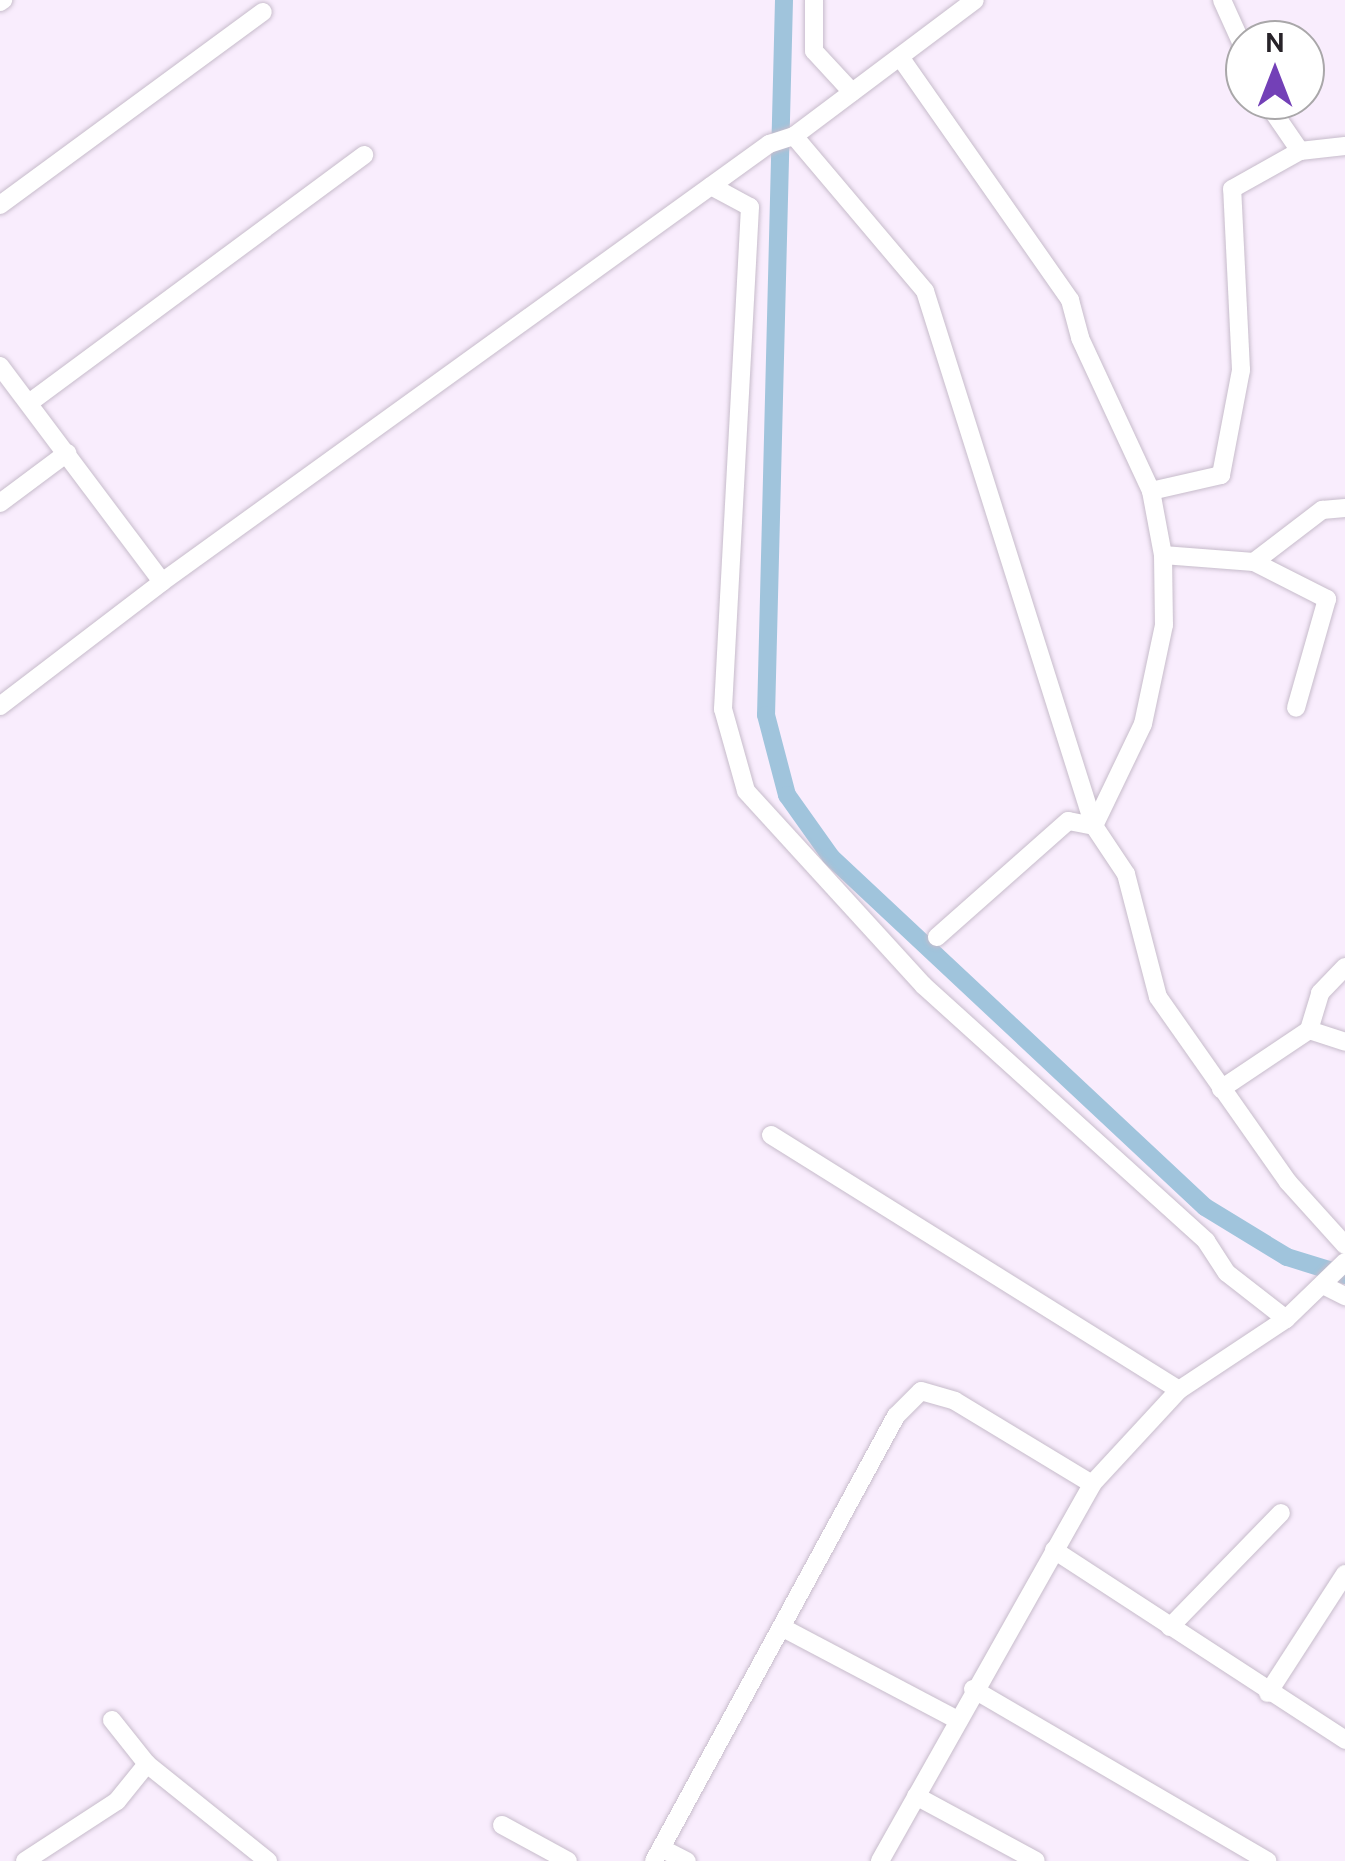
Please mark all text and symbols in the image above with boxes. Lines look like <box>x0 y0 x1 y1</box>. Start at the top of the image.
north arrow <box>1225 20 1325 120</box>
text: N <box>1265 25 1285 59</box>

